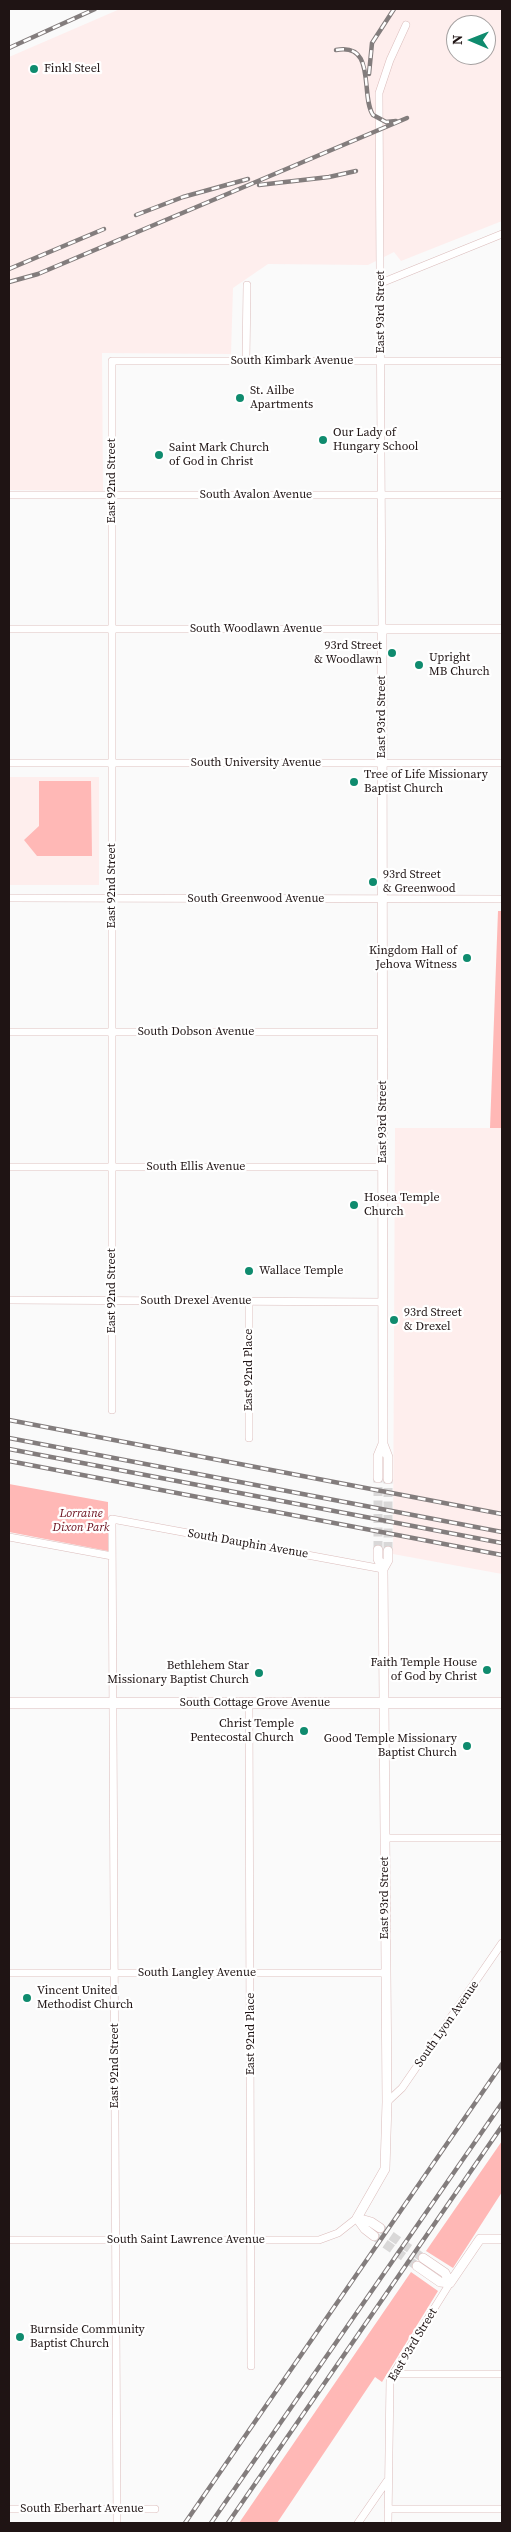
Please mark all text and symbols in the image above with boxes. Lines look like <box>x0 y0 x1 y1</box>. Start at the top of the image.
north arrow <box>446 15 496 65</box>
text: N <box>447 34 467 45</box>
place label: Finkl Steel <box>44 62 100 76</box>
marker: Finkl Steel <box>28 63 40 75</box>
street label: East 93rd Street <box>374 271 388 353</box>
street label: South Kimbark Avenue <box>231 354 353 368</box>
place label: St. Ailbe Apartments <box>250 384 313 412</box>
marker: St. Ailbe Apartments <box>234 392 246 404</box>
place label: Our Lady of Hungary School <box>333 426 418 454</box>
marker: Our Lady of Hungary School <box>317 434 329 446</box>
street label: East 92nd Street <box>105 438 119 524</box>
place label: Saint Mark Church of God in Christ <box>169 441 269 469</box>
marker: Saint Mark Church of God in Christ <box>153 449 165 461</box>
street label: South Avalon Avenue <box>200 488 312 502</box>
street label: South Woodlawn Avenue <box>190 622 322 636</box>
place label: 93rd Street & Woodlawn <box>314 639 382 667</box>
marker: 93rd Street & Woodlawn <box>386 647 398 659</box>
place label: Upright MB Church <box>429 651 490 679</box>
marker: Upright MB Church <box>413 659 425 671</box>
street label: East 93rd Street <box>375 676 389 758</box>
street label: South University Avenue <box>191 756 321 770</box>
place label: Tree of Life Missionary Baptist Church <box>364 768 488 796</box>
marker: Tree of Life Missionary Baptist Church <box>348 776 360 788</box>
street label: East 92nd Street <box>105 843 119 929</box>
place label: 93rd Street & Greenwood <box>383 868 456 896</box>
marker: 93rd Street & Greenwood <box>367 876 379 888</box>
street label: South Greenwood Avenue <box>188 892 324 906</box>
place label: Kingdom Hall of Jehova Witness <box>369 944 457 972</box>
marker: Kingdom Hall of Jehova Witness <box>461 952 473 964</box>
street label: South Dobson Avenue <box>138 1025 254 1039</box>
street label: East 93rd Street <box>376 1081 390 1163</box>
street label: South Ellis Avenue <box>147 1160 245 1174</box>
place label: Hosea Temple Church <box>364 1191 440 1219</box>
marker: Hosea Temple Church <box>348 1199 360 1211</box>
street label: East 92nd Street <box>105 1248 119 1334</box>
place label: Wallace Temple <box>259 1264 343 1278</box>
marker: Wallace Temple <box>243 1265 255 1277</box>
street label: South Drexel Avenue <box>141 1294 251 1308</box>
place label: 93rd Street & Drexel <box>404 1306 462 1334</box>
marker: 93rd Street & Drexel <box>388 1314 400 1326</box>
street label: East 92nd Place <box>242 1329 256 1411</box>
park label: Lorraine Dixon Park <box>53 1507 109 1535</box>
street label: South Dauphin Avenue <box>187 1526 309 1562</box>
place label: Faith Temple House of God by Christ <box>370 1656 477 1684</box>
place label: Bethlehem Star Missionary Baptist Church <box>107 1659 249 1687</box>
marker: Faith Temple House of God by Christ <box>481 1664 493 1676</box>
marker: Bethlehem Star Missionary Baptist Church <box>253 1667 265 1679</box>
street label: South Cottage Grove Avenue <box>180 1696 330 1710</box>
place label: Christ Temple Pentecostal Church <box>190 1717 294 1745</box>
marker: Christ Temple Pentecostal Church <box>298 1725 310 1737</box>
place label: Good Temple Missionary Baptist Church <box>324 1732 457 1760</box>
marker: Good Temple Missionary Baptist Church <box>461 1740 473 1752</box>
street label: East 93rd Street <box>378 1857 392 1939</box>
street label: South Langley Avenue <box>138 1966 256 1980</box>
street label: South Lyon Avenue <box>412 1978 482 2070</box>
place label: Vincent United Methodist Church <box>37 1984 133 2012</box>
marker: Vincent United Methodist Church <box>21 1992 33 2004</box>
street label: East 92nd Place <box>244 1993 258 2075</box>
street label: East 92nd Street <box>108 2023 122 2109</box>
street label: South Saint Lawrence Avenue <box>107 2233 265 2247</box>
street label: East 93rd Street <box>385 2306 441 2384</box>
place label: Burnside Community Baptist Church <box>30 2323 145 2351</box>
marker: Burnside Community Baptist Church <box>14 2331 26 2343</box>
street label: South Eberhart Avenue <box>20 2502 144 2516</box>

